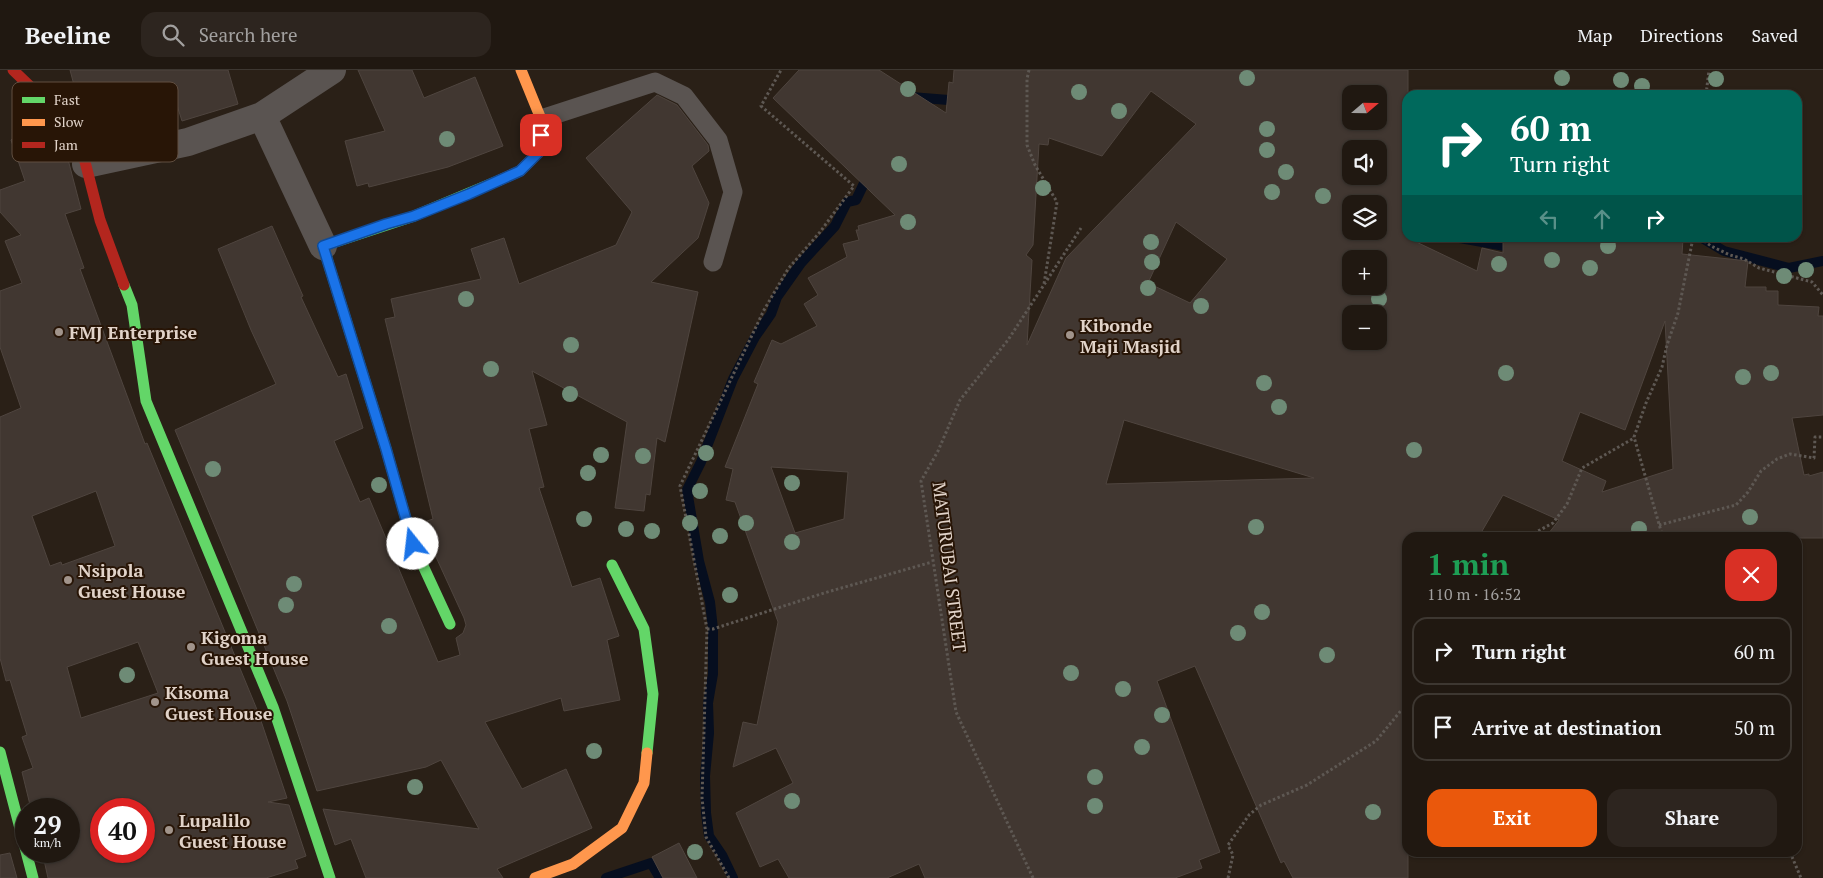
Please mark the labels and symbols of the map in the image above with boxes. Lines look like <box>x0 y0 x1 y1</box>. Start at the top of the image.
legend <box>12 82 178 162</box>
north arrow <box>1342 85 1388 130</box>
text: Fast <box>54 90 81 109</box>
text: Slow <box>54 112 84 131</box>
pin <box>520 114 562 156</box>
text: Jam <box>54 135 78 154</box>
place label: Kibonde Maji Masjid <box>1080 313 1181 358</box>
place label: FMJ Enterprise <box>69 320 197 344</box>
marker: FMJ Enterprise <box>53 326 65 338</box>
marker: Kibonde Maji Masjid <box>1064 329 1076 341</box>
street label: MATURUBAI STREET <box>928 480 972 654</box>
position arrow <box>386 517 438 569</box>
place label: Nsipola Guest House <box>78 558 186 603</box>
marker: Nsipola Guest House <box>62 574 74 586</box>
place label: Kigoma Guest House <box>201 625 309 670</box>
marker: Kigoma Guest House <box>185 641 197 653</box>
place label: Kisoma Guest House <box>165 680 273 725</box>
marker: Kisoma Guest House <box>149 696 161 708</box>
speed limit sign: 40 <box>90 798 155 863</box>
place label: Lupalilo Guest House <box>179 808 287 853</box>
marker: Lupalilo Guest House <box>163 824 175 836</box>

